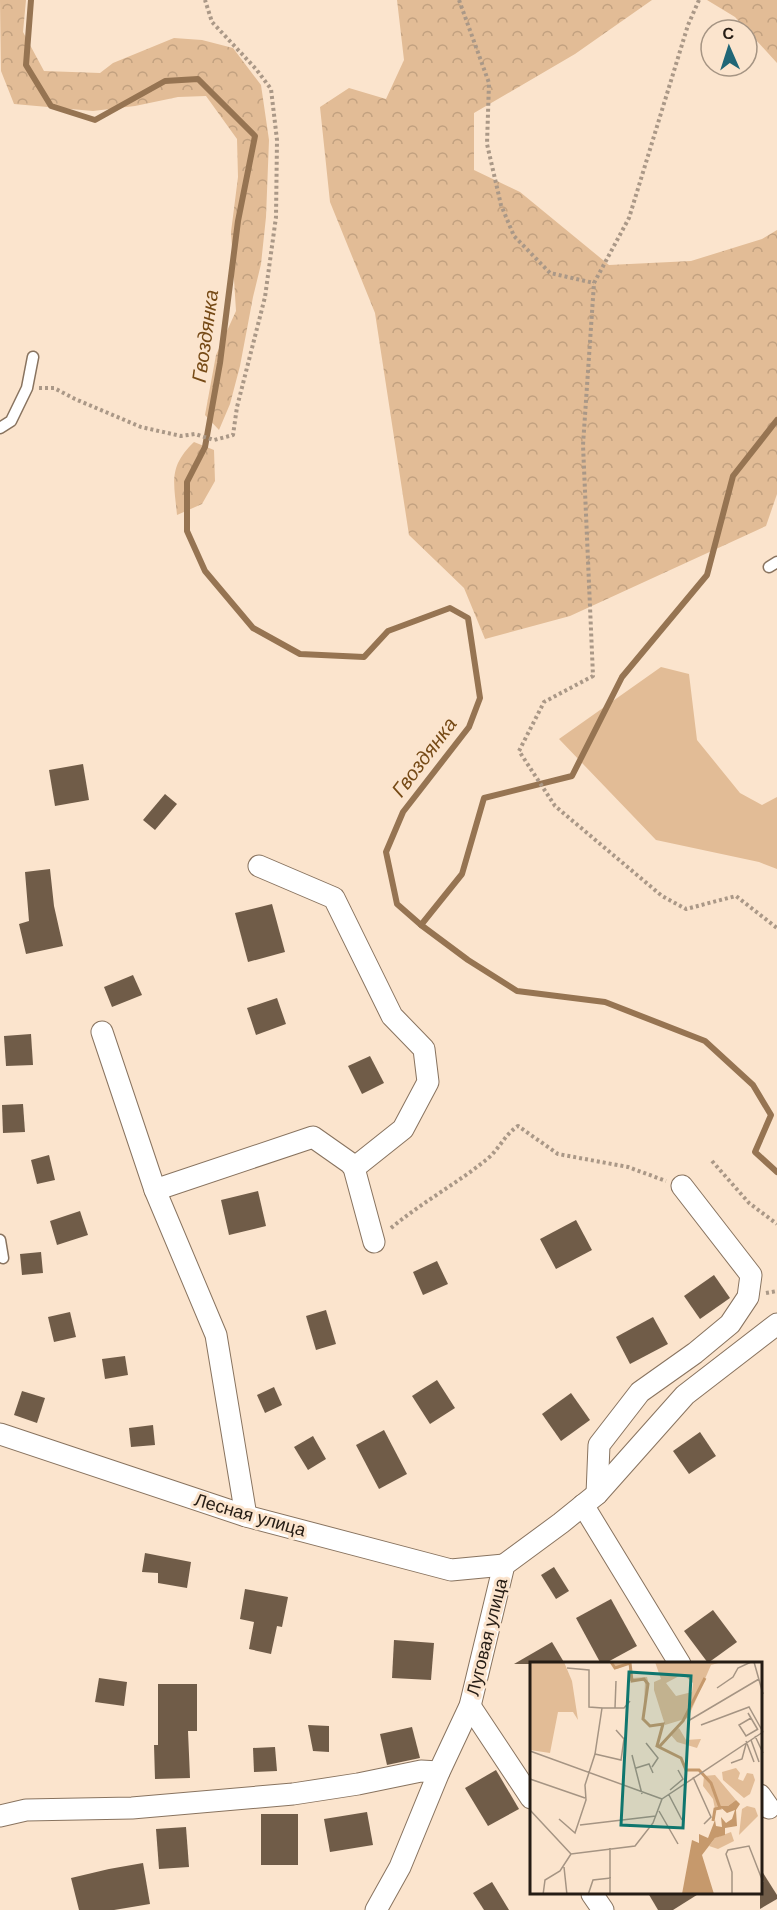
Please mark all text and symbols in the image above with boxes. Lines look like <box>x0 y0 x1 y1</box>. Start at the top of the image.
north arrow <box>699 18 759 78</box>
text: С <box>722 23 735 44</box>
water label: Гвоздянка <box>186 288 224 384</box>
water label: Гвоздянка <box>386 712 462 802</box>
street label: Лесная улица <box>192 1488 309 1543</box>
street label: Луговая улица <box>461 1575 513 1698</box>
inset map <box>530 1662 762 1895</box>

